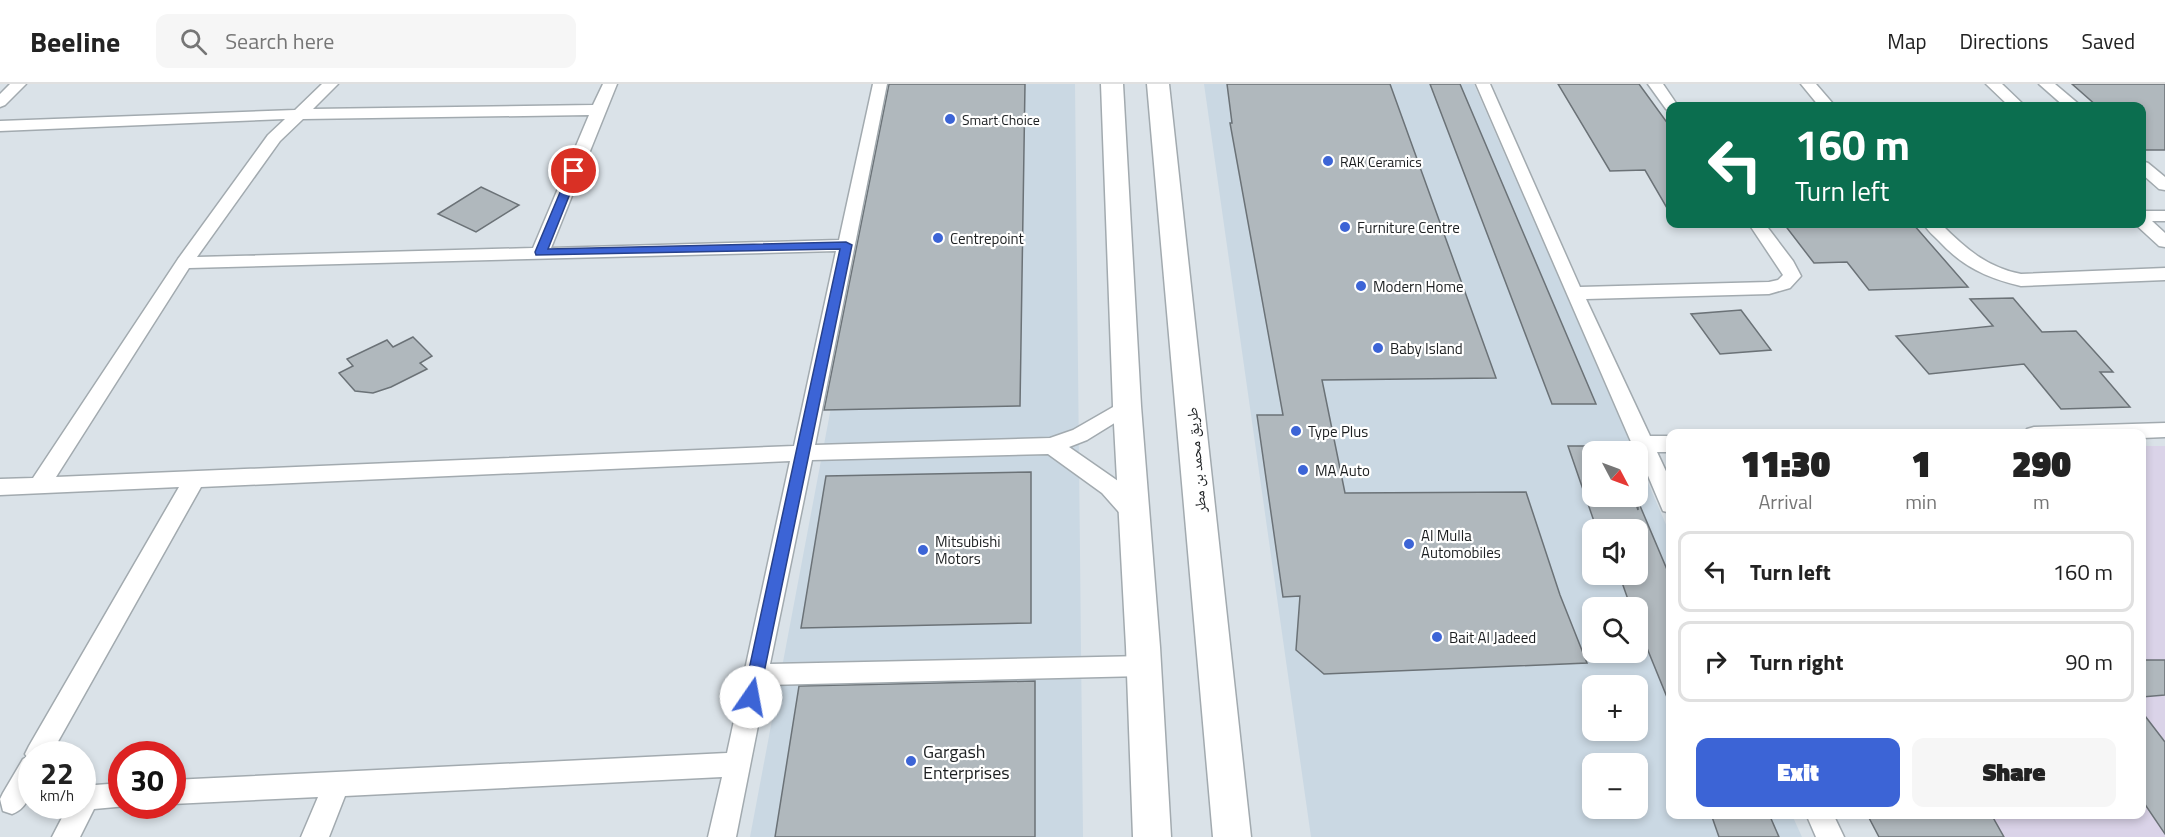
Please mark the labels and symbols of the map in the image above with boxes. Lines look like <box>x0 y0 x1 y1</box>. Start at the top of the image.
place label: Smart Choice <box>962 109 1040 130</box>
marker: Smart Choice <box>943 112 957 126</box>
pin <box>548 145 599 196</box>
place label: RAK Ceramics <box>1340 151 1422 172</box>
marker: RAK Ceramics <box>1321 154 1335 168</box>
place label: Furniture Centre <box>1357 216 1460 239</box>
marker: Furniture Centre <box>1338 220 1352 234</box>
place label: Centrepoint <box>950 227 1025 250</box>
marker: Centrepoint <box>931 231 945 245</box>
place label: Modern Home <box>1373 275 1464 298</box>
marker: Modern Home <box>1354 279 1368 293</box>
place label: Baby Island <box>1390 337 1463 360</box>
marker: Baby Island <box>1371 341 1385 355</box>
street label: طريق محمد بن مطر <box>1180 406 1212 515</box>
place label: Type Plus <box>1308 420 1368 443</box>
marker: Type Plus <box>1289 424 1303 438</box>
north arrow <box>1582 441 1648 507</box>
place label: MA Auto <box>1315 459 1370 482</box>
marker: MA Auto <box>1296 463 1310 477</box>
place label: Al Mulla Automobiles <box>1421 524 1501 564</box>
place label: Mitsubishi Motors <box>935 530 1001 570</box>
marker: Al Mulla Automobiles <box>1402 537 1416 551</box>
marker: Mitsubishi Motors <box>916 543 930 557</box>
place label: Bait Al Jadeed <box>1449 626 1536 649</box>
marker: Bait Al Jadeed <box>1430 630 1444 644</box>
position arrow <box>719 665 783 729</box>
place label: Gargash Enterprises <box>923 738 1010 786</box>
speed limit sign: 30 <box>108 741 186 819</box>
marker: Gargash Enterprises <box>904 754 918 768</box>

